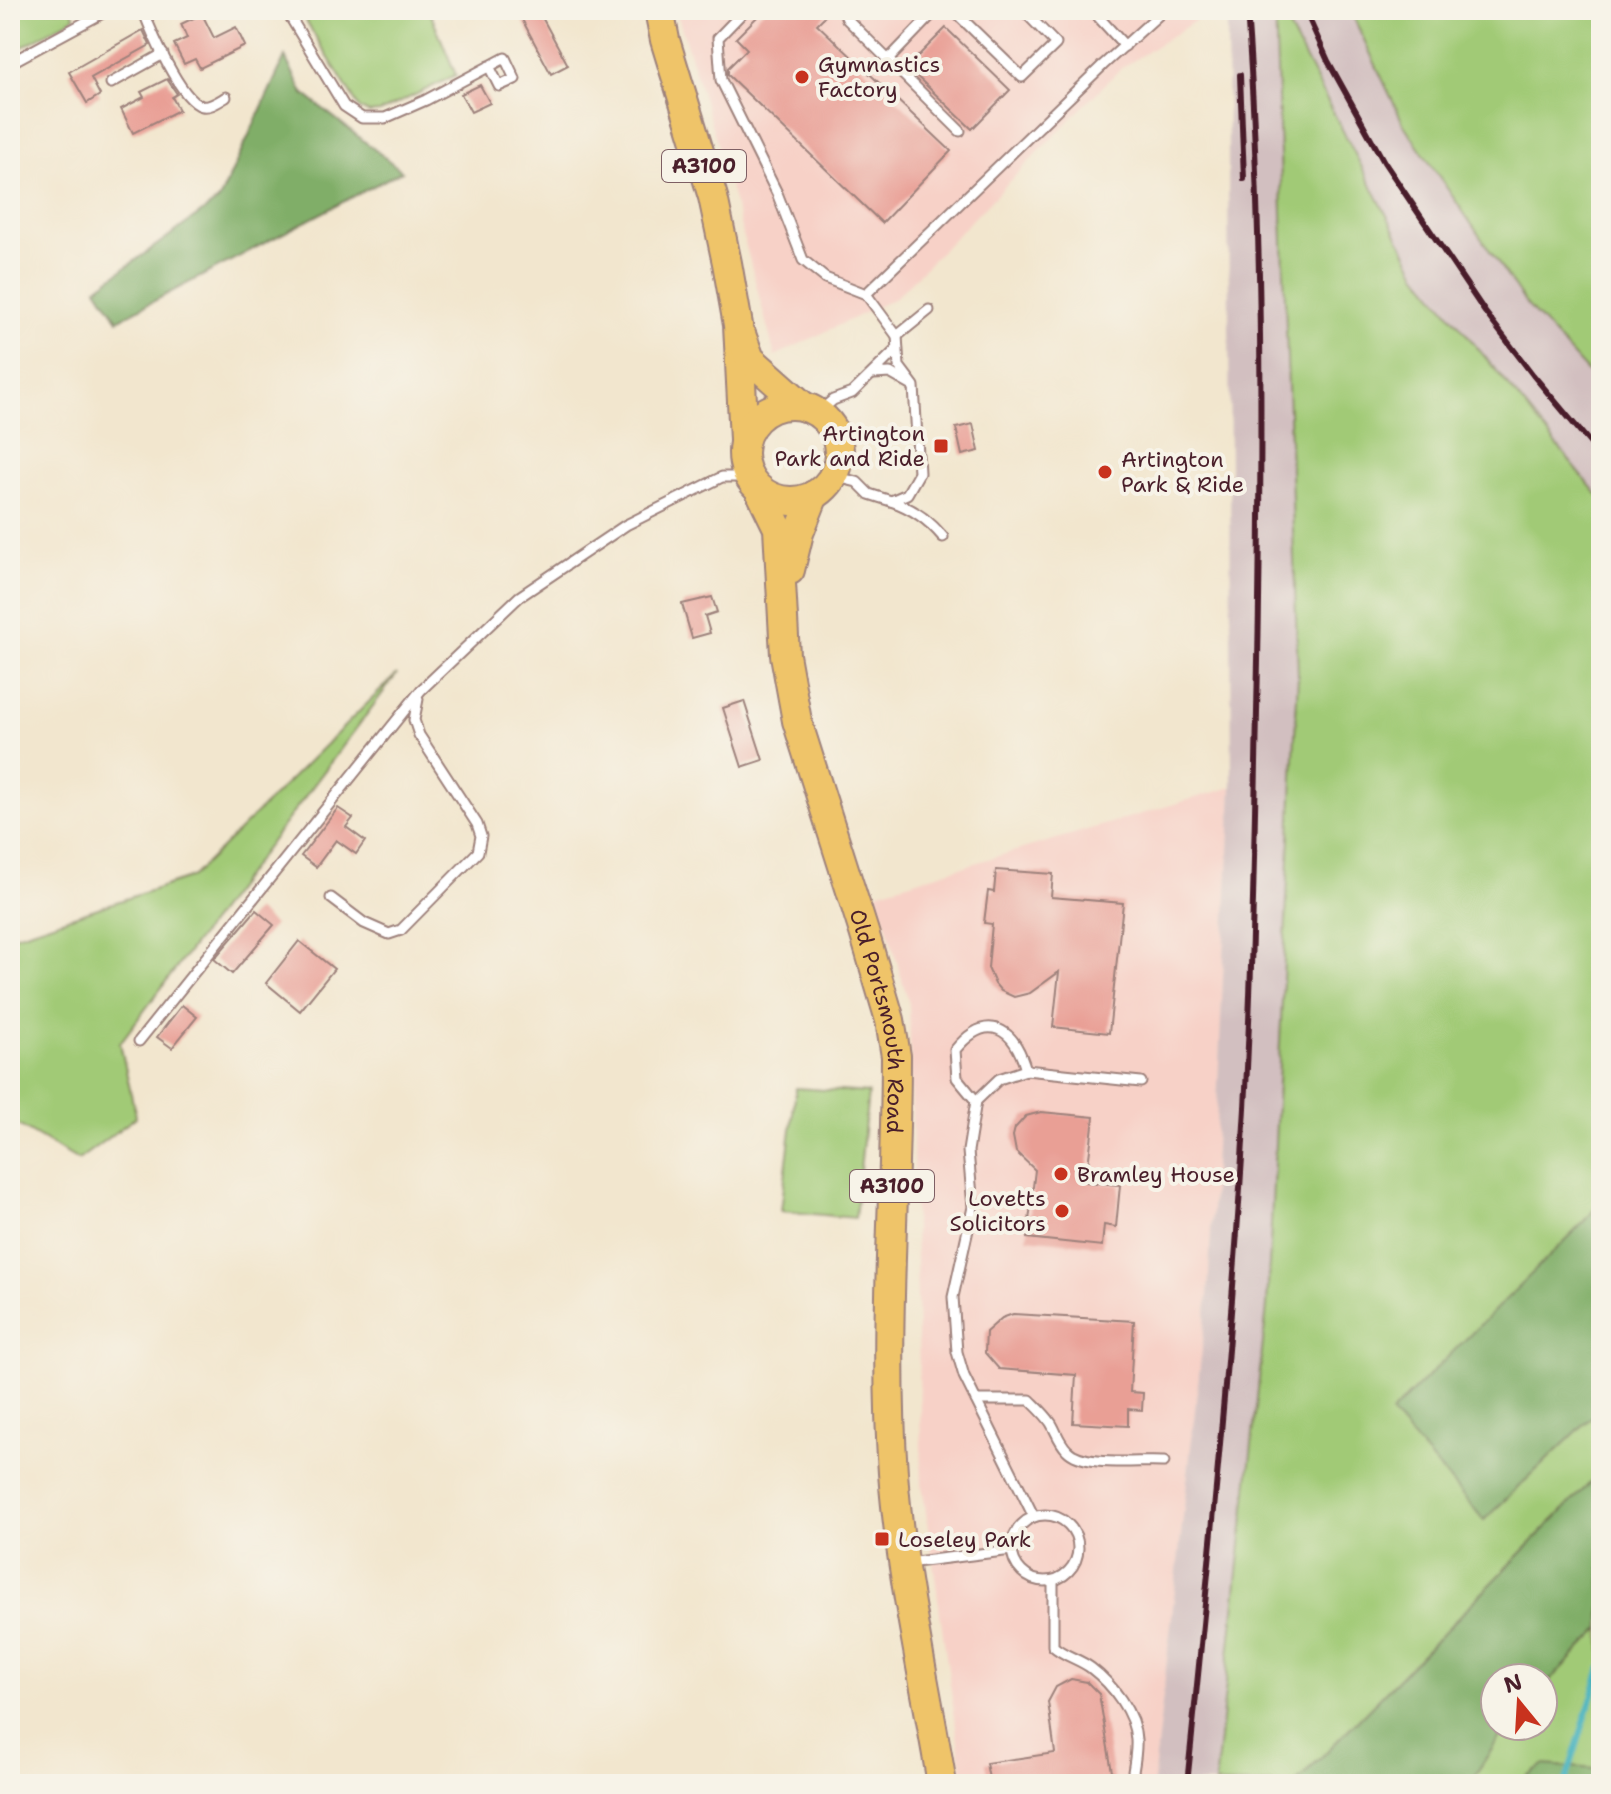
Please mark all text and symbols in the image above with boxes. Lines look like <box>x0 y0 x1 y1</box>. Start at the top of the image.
place label: Gymnastics Factory <box>818 50 940 104</box>
marker: Gymnastics Factory <box>793 68 811 86</box>
road number: A3100 <box>662 150 746 182</box>
place label: Artington Park and Ride <box>774 419 925 473</box>
marker: Artington Park and Ride <box>932 437 950 455</box>
place label: Artington Park & Ride <box>1121 445 1244 499</box>
marker: Artington Park & Ride <box>1096 463 1114 481</box>
street label: Old Portsmouth Road <box>843 905 911 1134</box>
place label: Bramley House <box>1077 1160 1235 1189</box>
marker: Bramley House <box>1052 1165 1070 1183</box>
road number: A3100 <box>850 1170 934 1202</box>
place label: Lovetts Solicitors <box>950 1184 1046 1238</box>
marker: Lovetts Solicitors <box>1053 1202 1071 1220</box>
place label: Loseley Park <box>898 1525 1031 1554</box>
marker: Loseley Park <box>873 1530 891 1548</box>
north arrow <box>1479 1662 1559 1742</box>
text: N <box>1500 1667 1526 1700</box>

